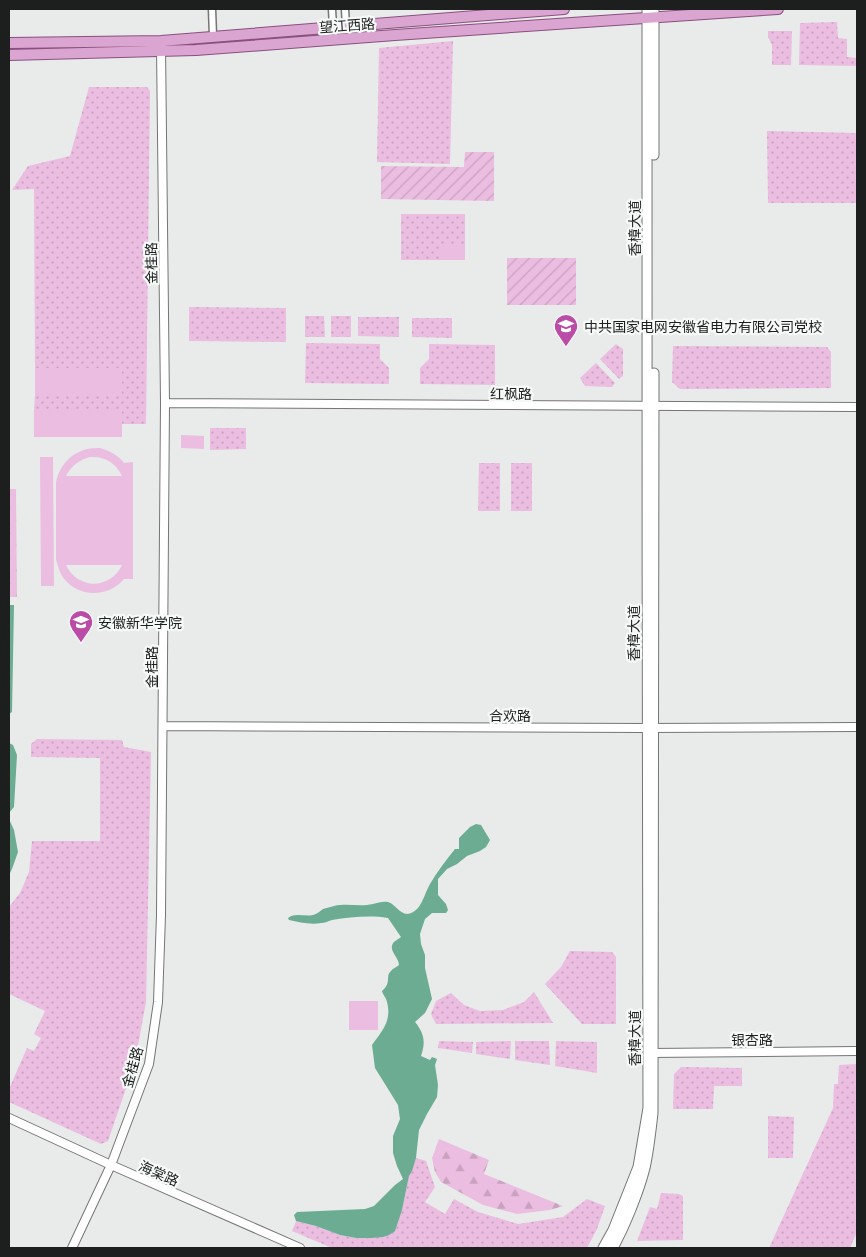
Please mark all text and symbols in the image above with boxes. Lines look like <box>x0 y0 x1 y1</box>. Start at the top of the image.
street label: 望江西路 <box>318 14 376 36</box>
street label: 香樟大道 <box>625 200 644 256</box>
street label: 金桂路 <box>141 242 161 284</box>
school or university icon: 中共国家电网安徽省电力有限公司党校 <box>553 313 579 347</box>
place label: 中共国家电网安徽省电力有限公司党校 <box>584 317 822 336</box>
street label: 红枫路 <box>490 384 532 403</box>
street label: 香樟大道 <box>624 605 643 661</box>
school or university icon: 安徽新华学院 <box>68 609 94 643</box>
place label: 安徽新华学院 <box>98 613 182 632</box>
street label: 金桂路 <box>142 646 161 688</box>
street label: 合欢路 <box>489 706 531 725</box>
street label: 香樟大道 <box>625 1010 644 1066</box>
street label: 银杏路 <box>731 1030 773 1049</box>
street label: 金桂路 <box>117 1044 147 1090</box>
street label: 海棠路 <box>136 1156 182 1190</box>

